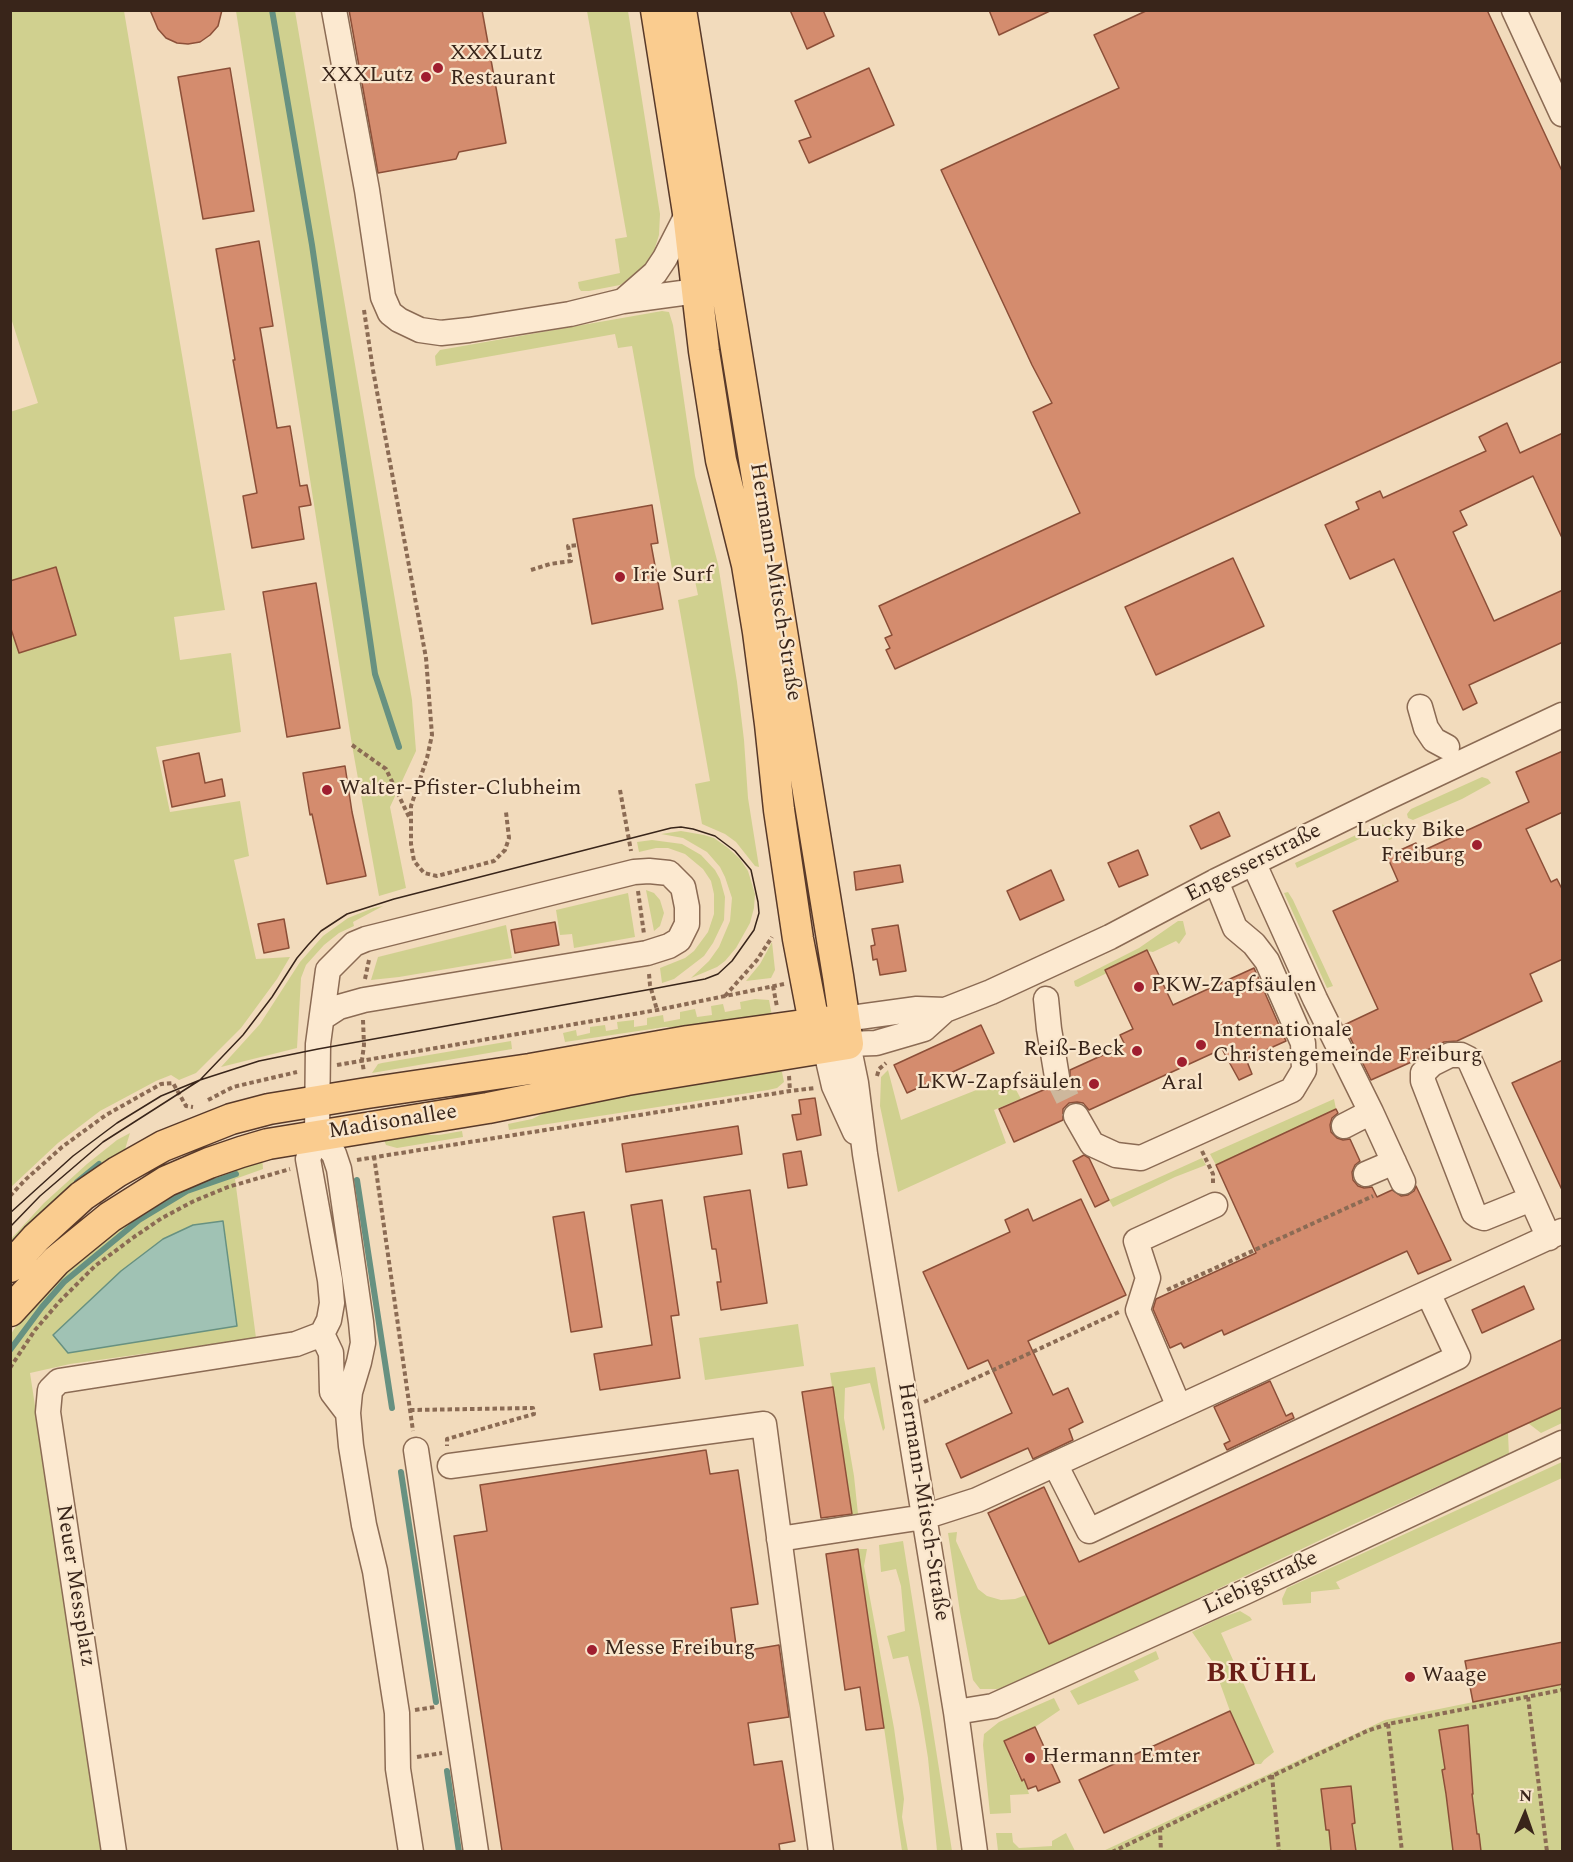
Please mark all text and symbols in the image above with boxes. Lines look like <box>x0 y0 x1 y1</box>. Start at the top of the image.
place label: XXXLutz Restaurant <box>450 42 556 94</box>
marker: XXXLutz Restaurant <box>431 61 445 75</box>
place label: XXXLutz <box>321 64 414 90</box>
marker: XXXLutz <box>419 70 433 84</box>
street label: Hermann-Mitsch-Straße <box>742 461 806 703</box>
place label: Irie Surf <box>632 564 713 590</box>
marker: Irie Surf <box>613 570 627 584</box>
place label: Walter-Pfister-Clubheim <box>339 777 582 803</box>
marker: Walter-Pfister-Clubheim <box>320 783 334 797</box>
street label: Engesserstraße <box>1182 819 1326 909</box>
place label: Lucky Bike Freiburg <box>1356 819 1465 870</box>
marker: Lucky Bike Freiburg <box>1470 838 1484 852</box>
place label: PKW-Zapfsäulen <box>1151 974 1317 1000</box>
marker: PKW-Zapfsäulen <box>1132 980 1146 994</box>
place label: Internationale Christengemeinde Freiburg <box>1213 1019 1482 1070</box>
place label: Reiß-Beck <box>1023 1038 1125 1064</box>
marker: Internationale Christengemeinde Freiburg <box>1194 1038 1208 1052</box>
marker: Reiß-Beck <box>1130 1044 1144 1058</box>
marker: Aral <box>1175 1055 1189 1069</box>
place label: LKW-Zapfsäulen <box>916 1071 1082 1097</box>
place label: Aral <box>1161 1072 1203 1098</box>
marker: LKW-Zapfsäulen <box>1087 1077 1101 1091</box>
street label: Madisonallee <box>327 1100 459 1146</box>
street label: Hermann-Mitsch-Straße <box>890 1381 954 1623</box>
street label: Neuer Messplatz <box>48 1503 100 1669</box>
street label: Liebigstraße <box>1200 1546 1322 1622</box>
place label: Messe Freiburg <box>604 1637 755 1663</box>
marker: Messe Freiburg <box>585 1643 599 1657</box>
district label: BRÜHL <box>1206 1659 1318 1693</box>
place label: Waage <box>1422 1664 1487 1690</box>
marker: Waage <box>1403 1670 1417 1684</box>
place label: Hermann Emter <box>1042 1745 1200 1771</box>
marker: Hermann Emter <box>1023 1751 1037 1765</box>
north arrow <box>1495 1784 1555 1844</box>
text: N <box>1519 1784 1533 1808</box>

